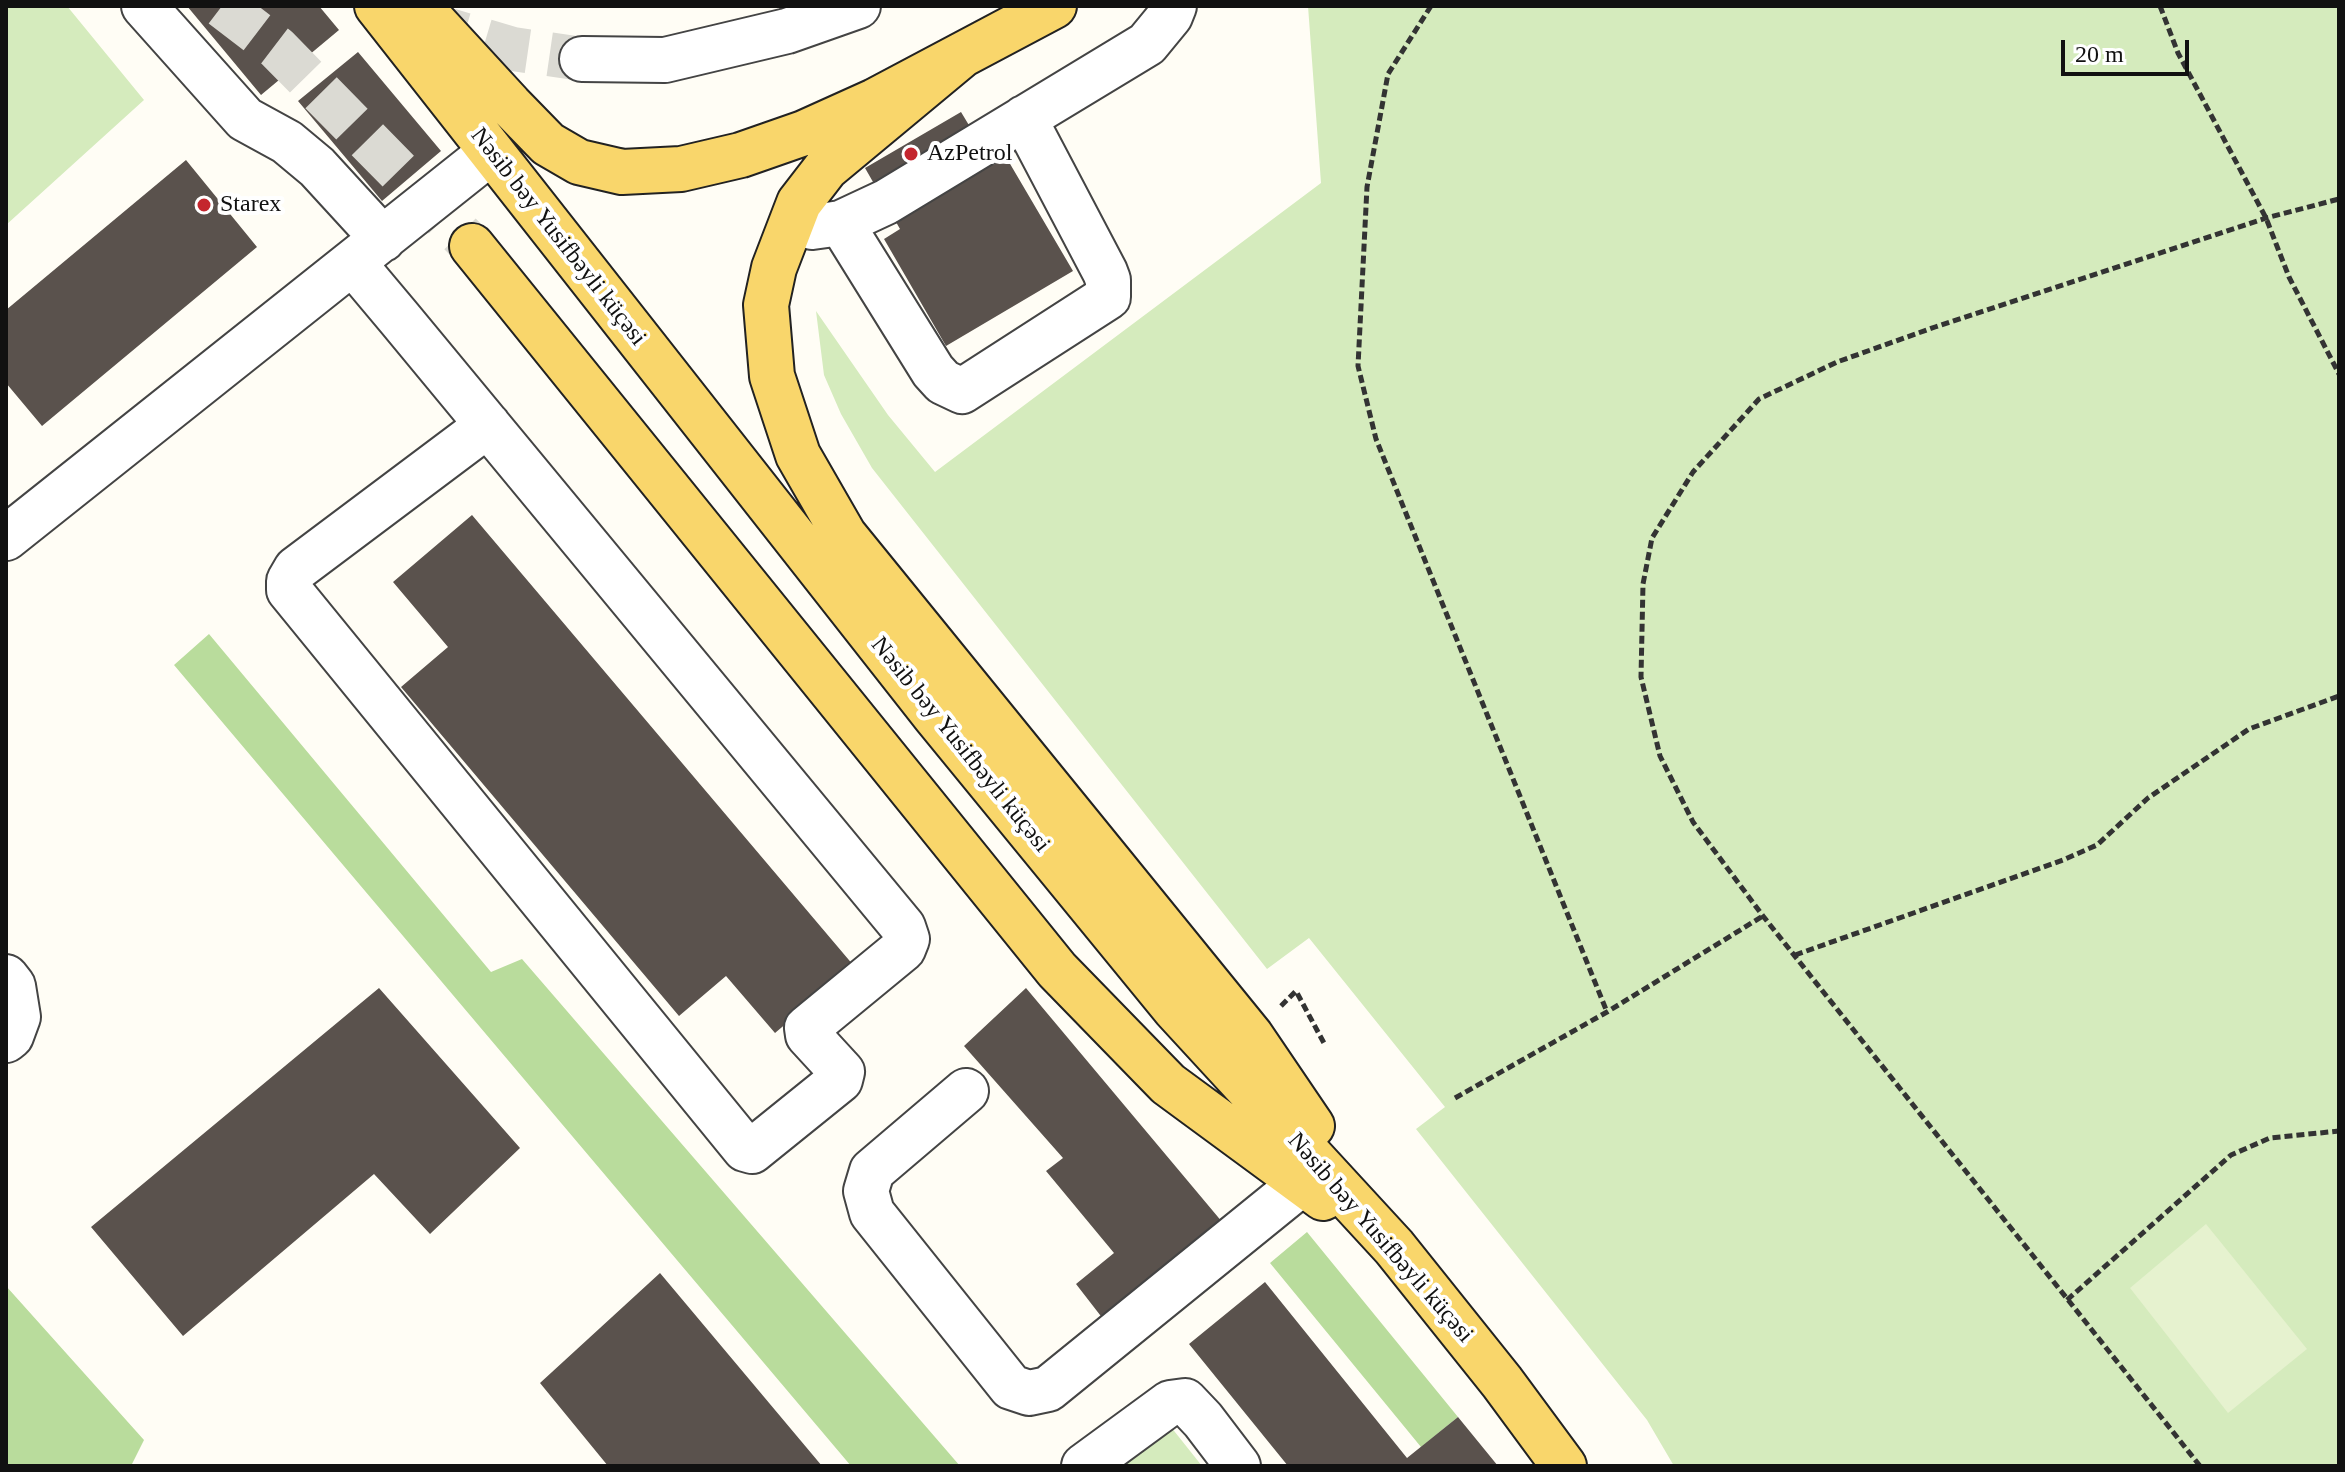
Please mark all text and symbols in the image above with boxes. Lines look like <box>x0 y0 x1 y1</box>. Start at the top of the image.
scale bar <box>2065 24 2193 74</box>
text: 20 m <box>2075 41 2124 67</box>
street label: Nəsib bəy Yusifbəyli küçəsi <box>464 122 652 352</box>
place label: AzPetrol <box>927 140 1012 168</box>
marker: AzPetrol <box>902 145 920 163</box>
place label: Starex <box>220 191 281 219</box>
marker: Starex <box>195 196 213 214</box>
street label: Nəsib bəy Yusifbəyli küçəsi <box>864 632 1056 858</box>
street label: Nəsib bəy Yusifbəyli küçəsi <box>1281 1127 1479 1349</box>

